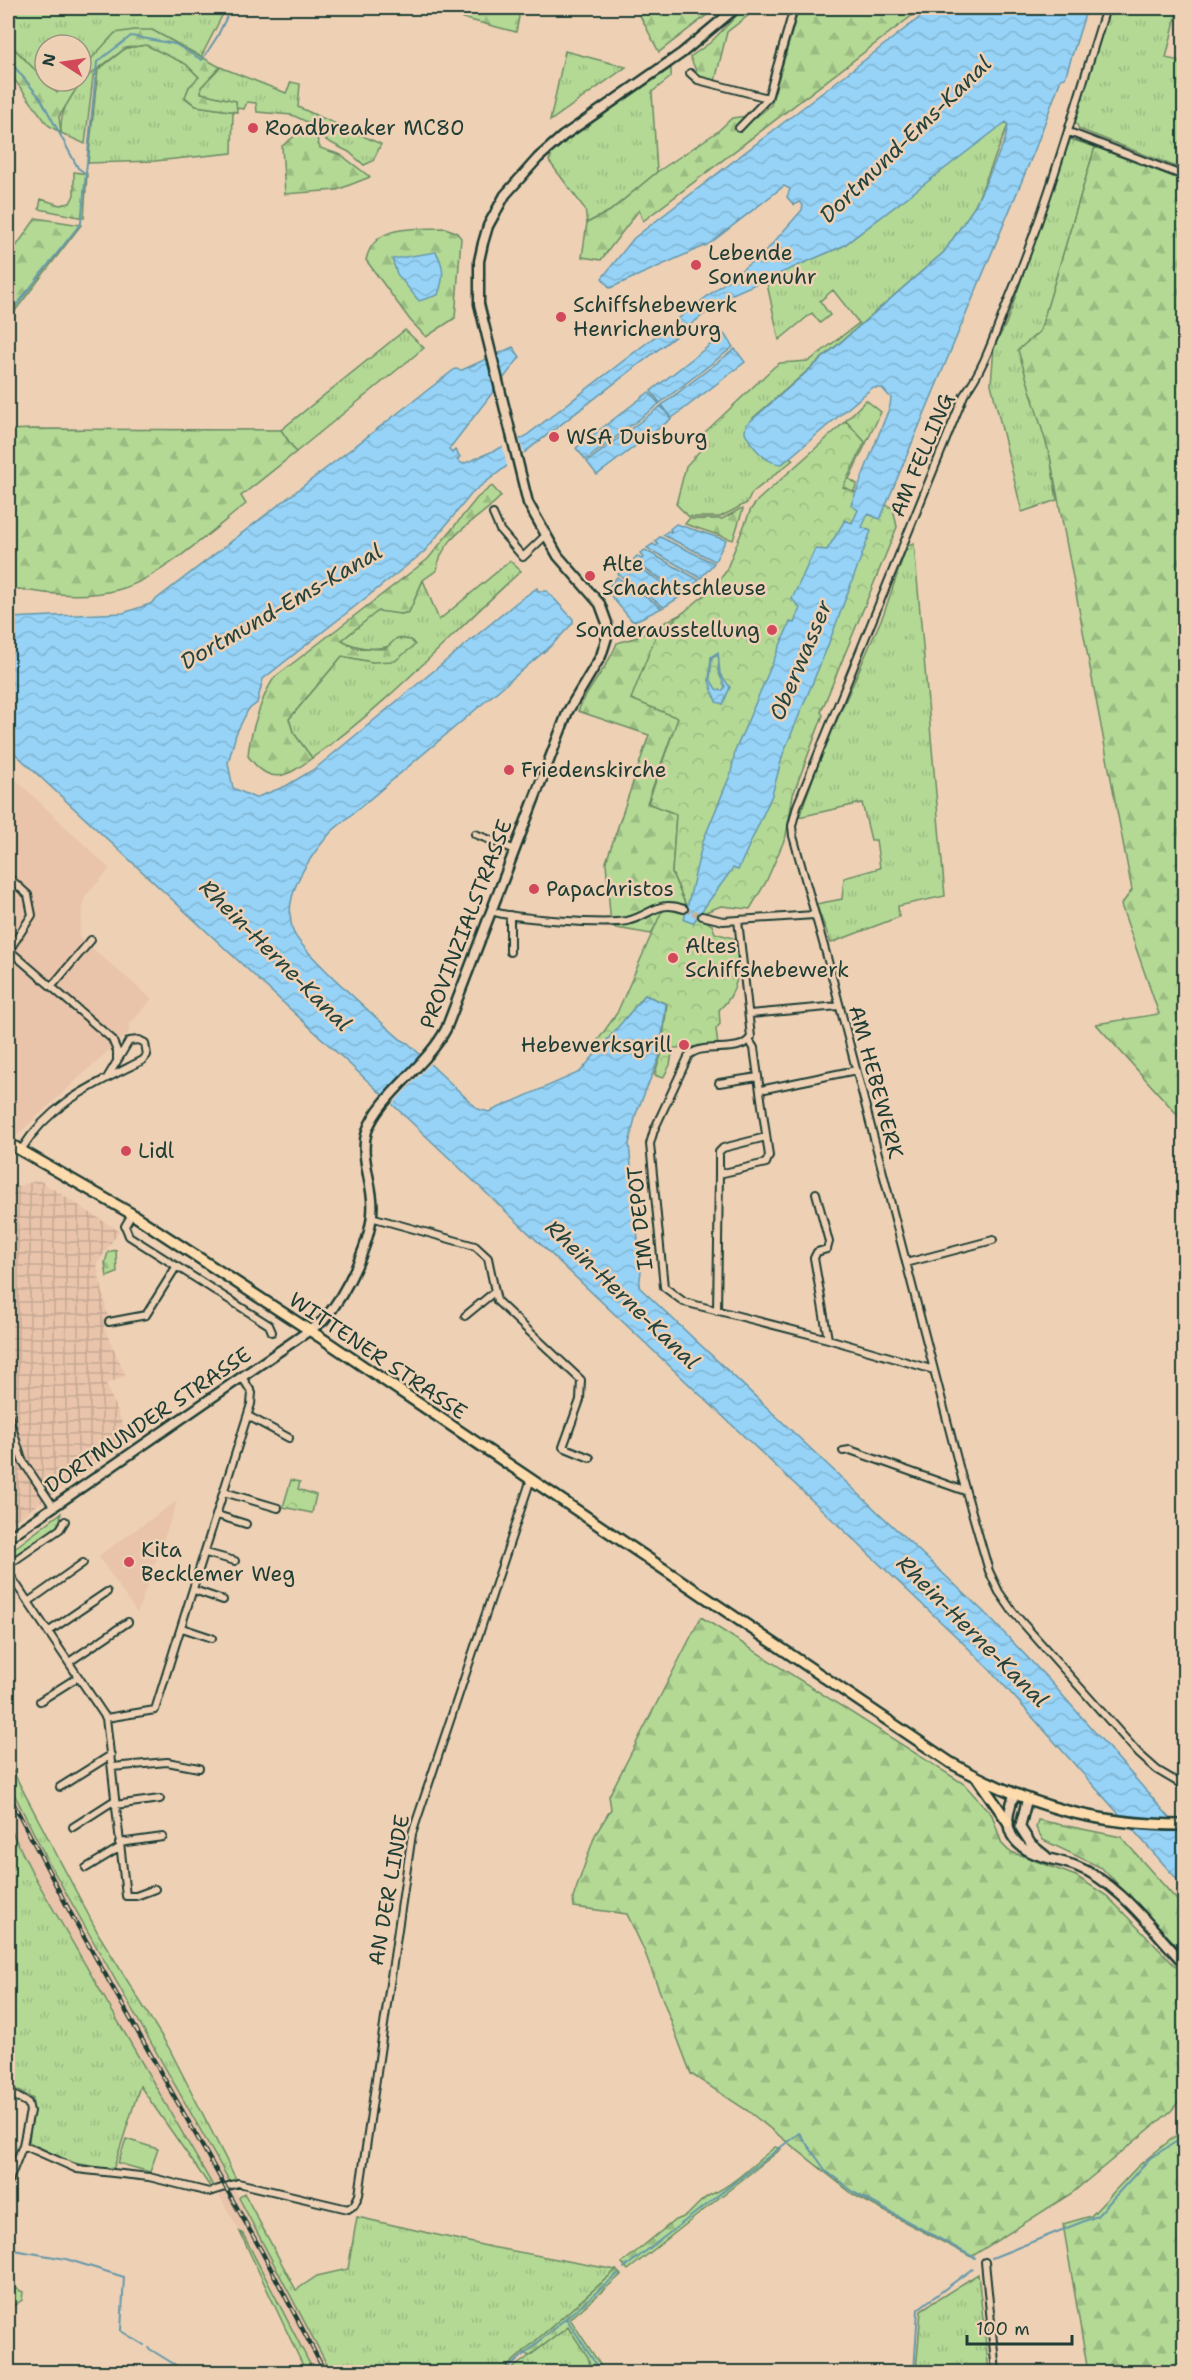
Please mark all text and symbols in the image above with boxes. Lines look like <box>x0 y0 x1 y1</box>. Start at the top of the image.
north arrow <box>33 33 93 93</box>
water label: Dortmund-Ems-Kanal <box>813 49 998 229</box>
text: N <box>37 52 60 68</box>
place label: Roadbreaker MC80 <box>265 114 465 142</box>
marker: Roadbreaker MC80 <box>246 121 260 135</box>
place label: Lebende Sonnenuhr <box>708 239 817 291</box>
marker: Lebende Sonnenuhr <box>689 258 703 272</box>
place label: Schiffshebewerk Henrichenburg <box>573 291 737 343</box>
marker: Schiffshebewerk Henrichenburg <box>554 310 568 324</box>
street label: AM FELLING <box>883 389 961 521</box>
place label: WSA Duisburg <box>566 423 707 451</box>
marker: WSA Duisburg <box>547 430 561 444</box>
water label: Dortmund-Ems-Kanal <box>175 537 388 676</box>
place label: Alte Schachtschleuse <box>602 550 766 602</box>
marker: Alte Schachtschleuse <box>583 569 597 583</box>
water label: Oberwasser <box>762 595 839 725</box>
place label: Sonderausstellung <box>575 616 760 644</box>
marker: Sonderausstellung <box>765 623 779 637</box>
place label: Friedenskirche <box>521 756 667 784</box>
marker: Friedenskirche <box>502 763 516 777</box>
street label: PROVINZIALSTRASSE <box>413 815 519 1033</box>
water label: Rhein-Herne-Kanal <box>193 873 358 1038</box>
place label: Papachristos <box>546 875 674 903</box>
marker: Papachristos <box>527 882 541 896</box>
place label: Altes Schiffshebewerk <box>685 932 849 984</box>
marker: Altes Schiffshebewerk <box>666 951 680 965</box>
street label: AM HEBEWERK <box>842 1002 910 1162</box>
place label: Hebewerksgrill <box>521 1031 673 1059</box>
marker: Hebewerksgrill <box>677 1038 691 1052</box>
place label: Lidl <box>138 1137 175 1165</box>
marker: Lidl <box>119 1144 133 1158</box>
street label: IM DEPOT <box>621 1165 659 1271</box>
water label: Rhein-Herne-Kanal <box>539 1213 706 1376</box>
street label: WITTENER STRASSE <box>283 1286 473 1426</box>
street label: DORTMUNDER STRASSE <box>39 1340 257 1500</box>
place label: Kita Becklemer Weg <box>141 1536 295 1588</box>
water label: Rhein-Herne-Kanal <box>890 1549 1055 1714</box>
marker: Kita Becklemer Weg <box>122 1555 136 1569</box>
street label: AN DER LINDE <box>362 1812 416 1968</box>
scale bar <box>967 2308 1072 2346</box>
text: 100 m <box>976 2317 1030 2341</box>

